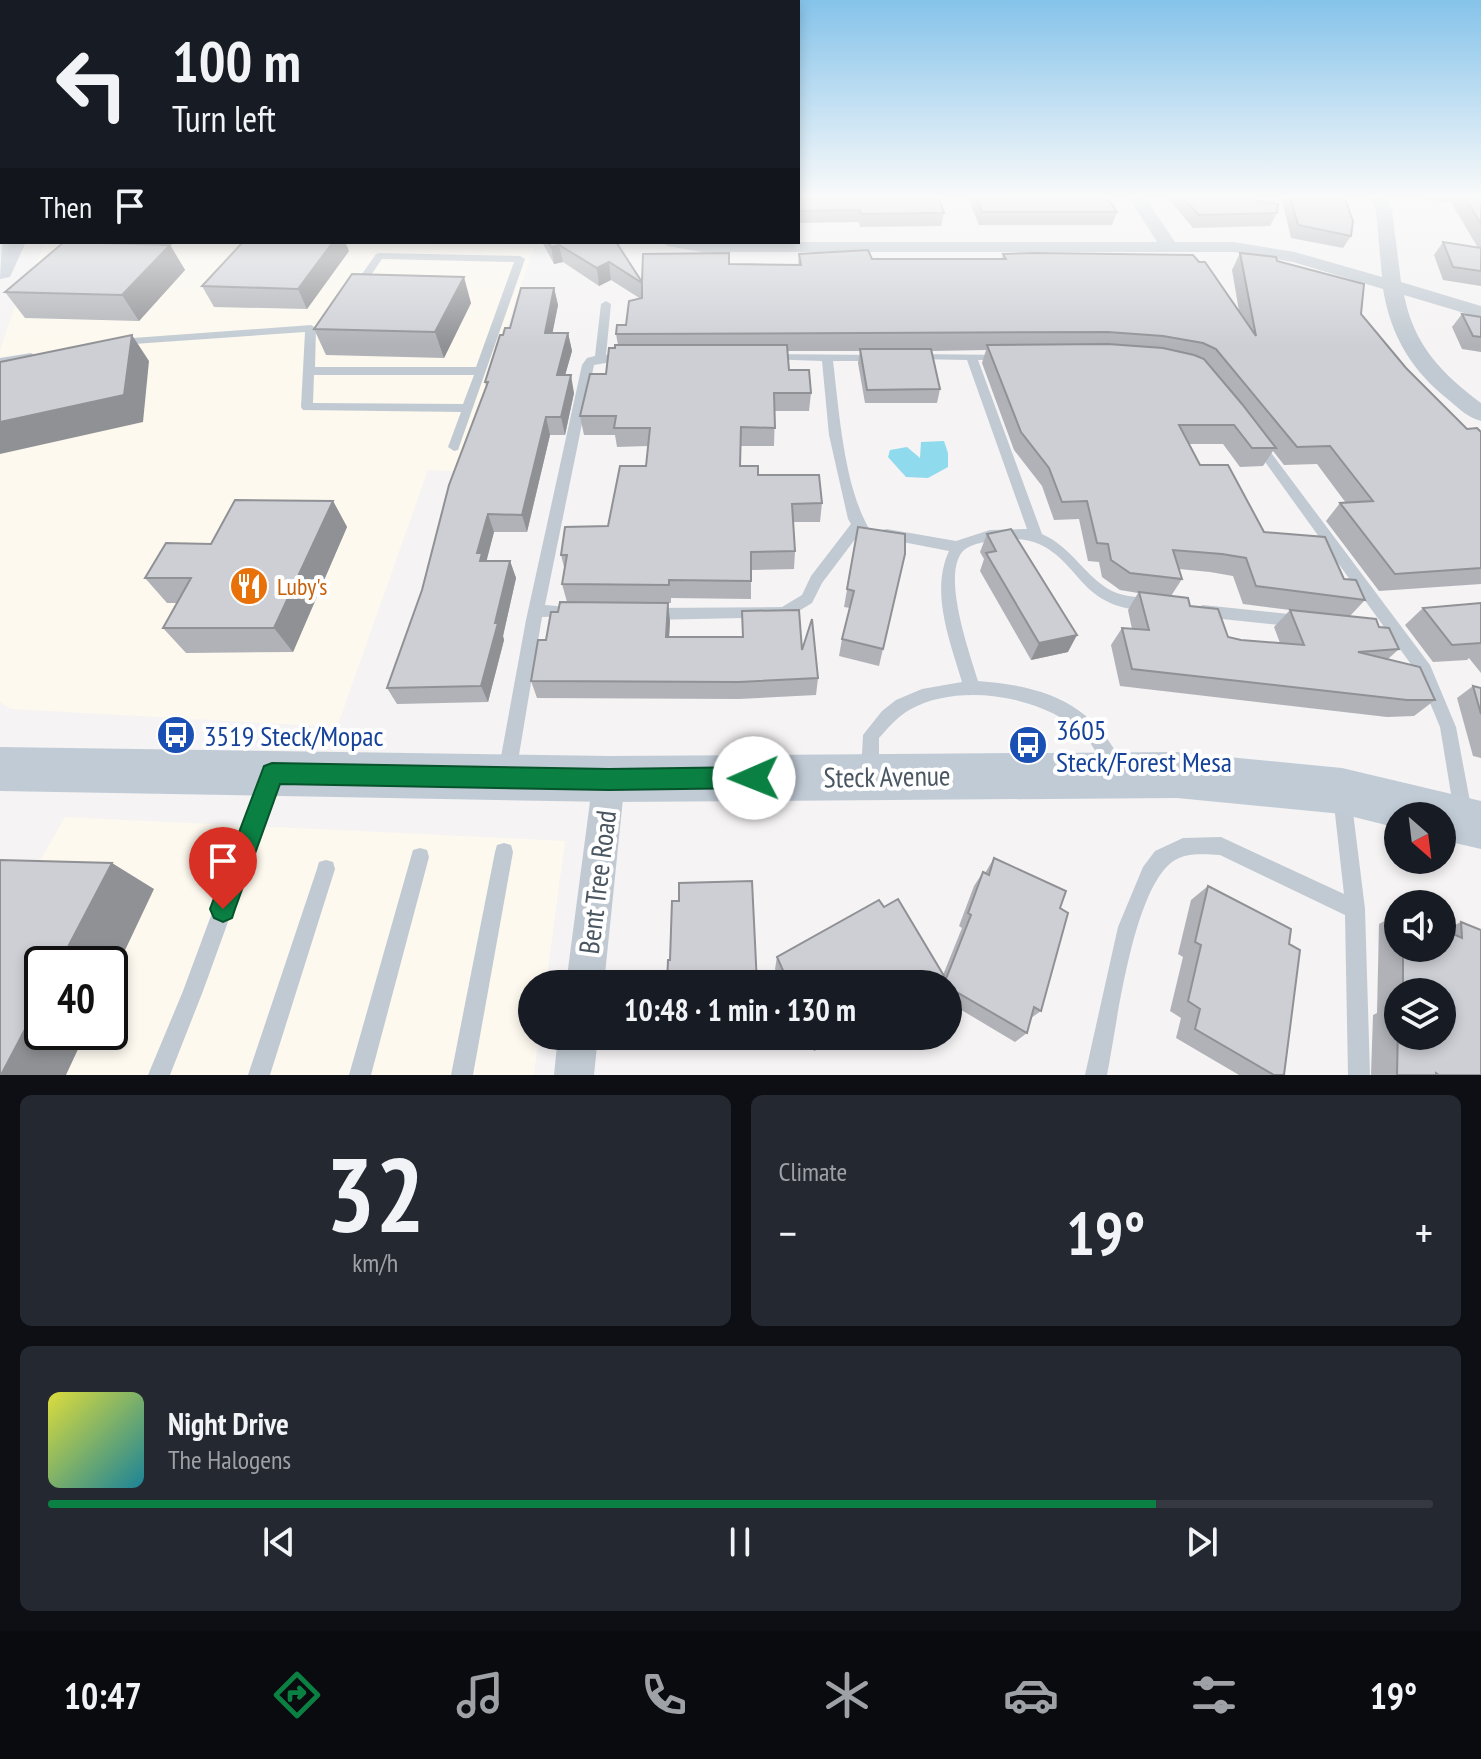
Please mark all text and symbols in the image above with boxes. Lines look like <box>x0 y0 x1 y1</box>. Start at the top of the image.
text: 100 m <box>172 25 301 97</box>
icon: left <box>40 32 144 136</box>
text: Turn left <box>172 95 276 142</box>
icon: arrive <box>108 184 152 228</box>
text: Then <box>40 187 92 226</box>
restaurant icon: Luby's <box>228 565 270 607</box>
place label: Luby's <box>277 571 327 602</box>
place label: 3605 Steck/Forest Mesa <box>1056 711 1232 780</box>
bus stop icon: 3519 Steck/Mopac <box>155 714 197 756</box>
place label: 3519 Steck/Mopac <box>204 717 384 754</box>
bus stop icon: 3605 Steck/Forest Mesa <box>1007 724 1049 766</box>
position arrow <box>712 736 796 820</box>
street label: Steck Avenue <box>823 756 951 796</box>
north arrow <box>1384 802 1456 874</box>
map controls <box>1384 802 1456 1050</box>
street label: Bent Tree Road <box>570 808 624 956</box>
pin <box>189 827 257 909</box>
icon: arrive <box>201 839 245 883</box>
button: sound <box>1384 890 1456 962</box>
speed limit sign: 40 <box>24 946 128 1050</box>
button: layers <box>1384 978 1456 1050</box>
text: 10:48 · 1 min · 130 m <box>624 990 856 1029</box>
text: 32 <box>326 1126 425 1261</box>
text: Climate <box>779 1155 847 1188</box>
text: 19° <box>1066 1194 1145 1272</box>
text: − <box>779 1204 797 1261</box>
text: + <box>1415 1204 1433 1261</box>
text: km/h <box>352 1246 398 1279</box>
text: Night Drive <box>168 1404 289 1443</box>
text: The Halogens <box>168 1443 291 1476</box>
icon: previous <box>257 1520 301 1564</box>
icon: pause <box>718 1520 762 1564</box>
icon: next <box>1180 1520 1224 1564</box>
icon: directions <box>269 1667 325 1723</box>
icon: music <box>452 1667 508 1723</box>
icon: phone <box>636 1667 692 1723</box>
icon: climate <box>819 1667 875 1723</box>
icon: car <box>1003 1667 1059 1723</box>
icon: filters <box>1186 1667 1242 1723</box>
text: 10:47 <box>64 1672 142 1719</box>
text: 19° <box>1370 1672 1417 1719</box>

